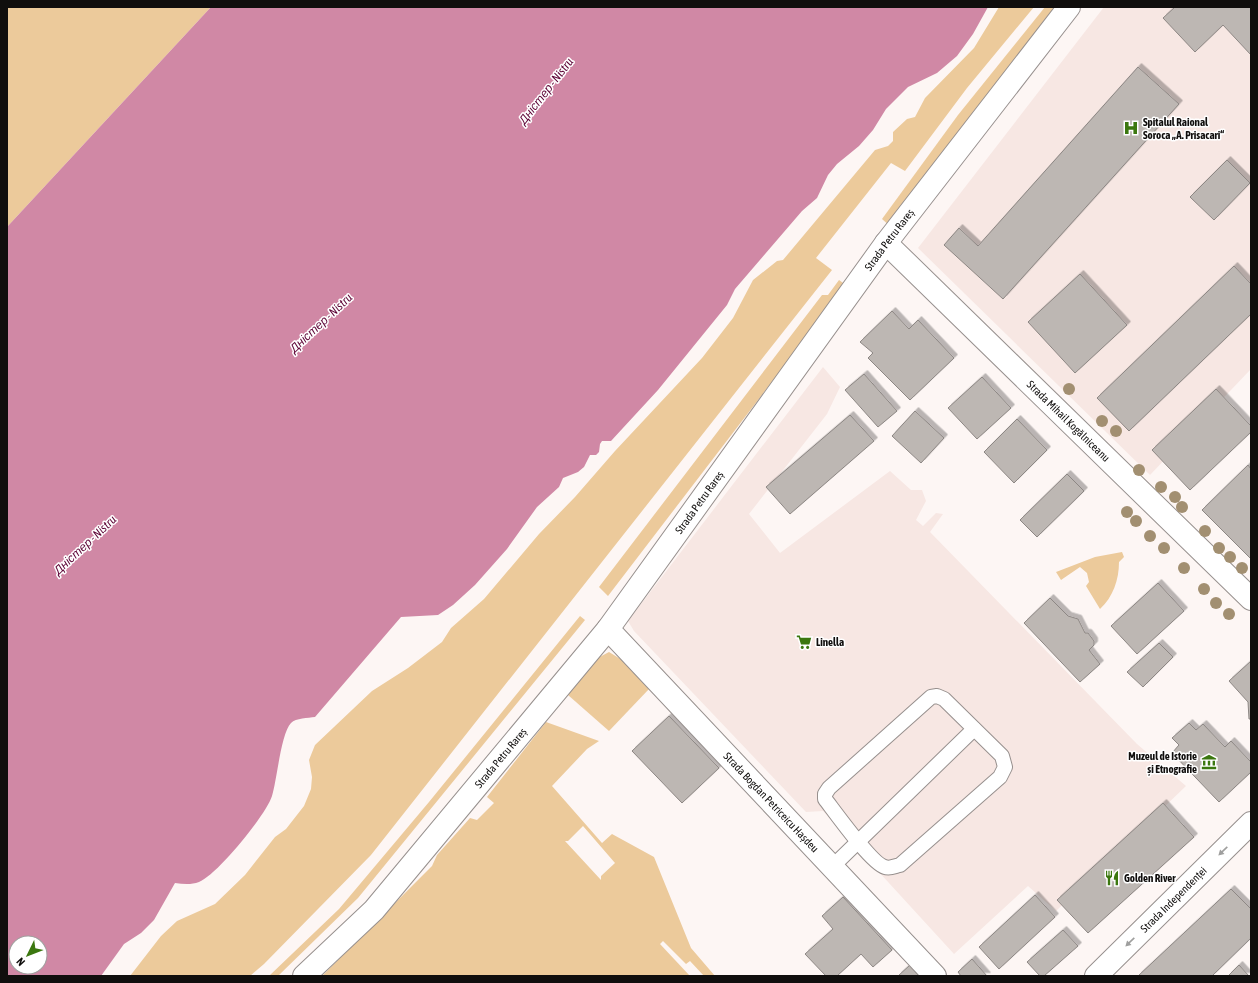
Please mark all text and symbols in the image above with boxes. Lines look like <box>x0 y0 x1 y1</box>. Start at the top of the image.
water label: Дністер - Nistru <box>515 55 576 128</box>
place label: Spitalul Raional Soroca „A. Prisacari“ <box>1143 116 1224 141</box>
hospital icon: Spitalul Raional Soroca „A. Prisacari“ <box>1122 119 1140 137</box>
street label: Strada Petru Rareș <box>862 206 916 273</box>
water label: Дністер - Nistru <box>285 290 355 357</box>
street label: Strada Mihail Kogălniceanu <box>1025 378 1112 464</box>
street label: Strada Petru Rareș <box>673 469 726 536</box>
water label: Дністер - Nistru <box>49 512 119 579</box>
supermarket icon: Linella <box>795 633 813 651</box>
place label: Linella <box>816 636 844 648</box>
street label: Strada Petru Rareș <box>472 726 529 790</box>
street label: Strada Bogdan Petriceicu Hașdeu <box>721 750 821 855</box>
place label: Muzeul de Istorie și Etnografie <box>1128 750 1197 776</box>
museum icon: Muzeul de Istorie și Etnografie <box>1200 753 1218 771</box>
one-way arrow <box>1218 846 1228 856</box>
street label: Strada Independenței <box>1138 864 1209 935</box>
restaurant icon: Golden River <box>1103 869 1121 887</box>
place label: Golden River <box>1124 872 1176 884</box>
north arrow <box>8 935 48 975</box>
one-way arrow <box>1125 937 1135 947</box>
text: N <box>14 955 27 968</box>

